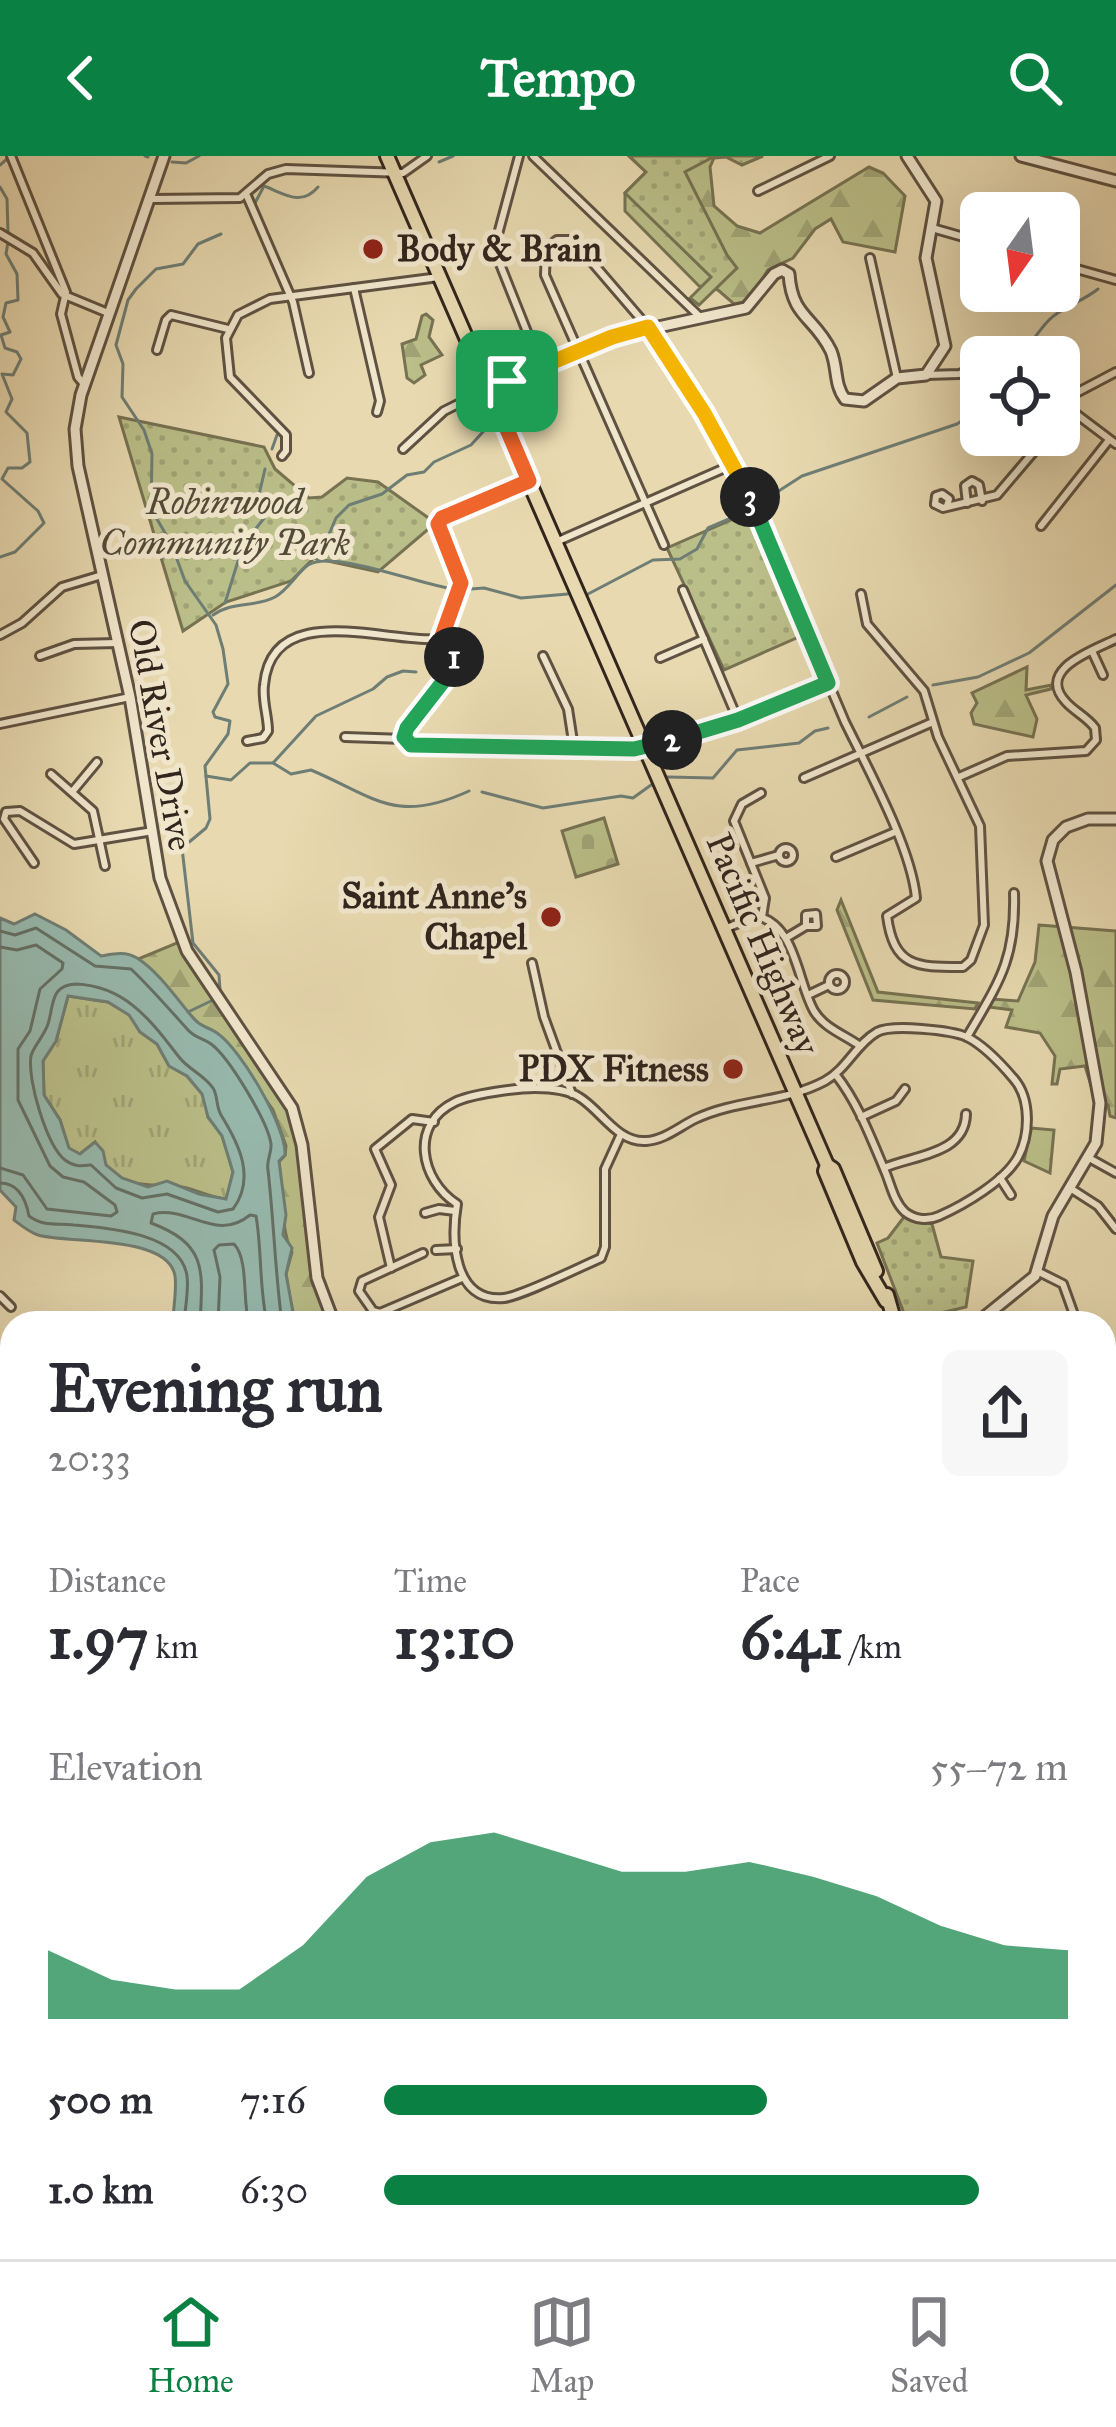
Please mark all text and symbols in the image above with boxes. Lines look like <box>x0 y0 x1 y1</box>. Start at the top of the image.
icon: back <box>48 45 114 111</box>
text: Tempo <box>480 45 636 111</box>
icon: search <box>1002 45 1068 111</box>
north arrow <box>960 192 1080 312</box>
map controls <box>960 192 1080 456</box>
place label: Body & Brain <box>397 227 602 271</box>
marker: Body & Brain <box>360 236 386 262</box>
pin <box>456 330 558 432</box>
button: locate <box>960 336 1080 456</box>
icon: arrive <box>474 348 540 414</box>
pin: 3 <box>720 467 780 527</box>
text: 3 <box>743 477 757 517</box>
park label: Robinwood Community Park <box>100 480 350 565</box>
street label: Old River Drive <box>119 616 203 854</box>
pin: 1 <box>424 627 484 687</box>
text: 1 <box>447 637 461 677</box>
pin: 2 <box>642 710 702 770</box>
text: 2 <box>664 720 680 760</box>
street label: Pacific Highway <box>697 827 830 1063</box>
place label: Saint Anne's Chapel <box>341 874 528 959</box>
marker: Saint Anne's Chapel <box>538 904 564 930</box>
place label: PDX Fitness <box>519 1047 709 1091</box>
marker: PDX Fitness <box>720 1056 746 1082</box>
text: Evening run <box>48 1348 383 1429</box>
button: share <box>942 1350 1068 1476</box>
text: 20:33 <box>48 1434 131 1482</box>
text: Distance <box>48 1561 166 1601</box>
text: Time <box>394 1561 467 1601</box>
text: Pace <box>740 1561 800 1601</box>
text: 1.97 <box>48 1601 148 1674</box>
text: 13:10 <box>394 1601 515 1674</box>
text: 6:41 <box>740 1601 843 1674</box>
text: km <box>148 1627 199 1667</box>
text: /km <box>843 1627 902 1667</box>
text: Elevation <box>48 1743 203 1791</box>
text: 55–72 m <box>930 1743 1068 1791</box>
text: 500 m <box>48 2076 153 2124</box>
text: 7:16 <box>240 2076 306 2124</box>
text: 1.0 km <box>48 2166 154 2214</box>
text: 6:30 <box>240 2166 308 2214</box>
tab: Home <box>148 2289 234 2401</box>
tab: Map <box>529 2289 595 2401</box>
tab: Saved <box>890 2289 968 2401</box>

